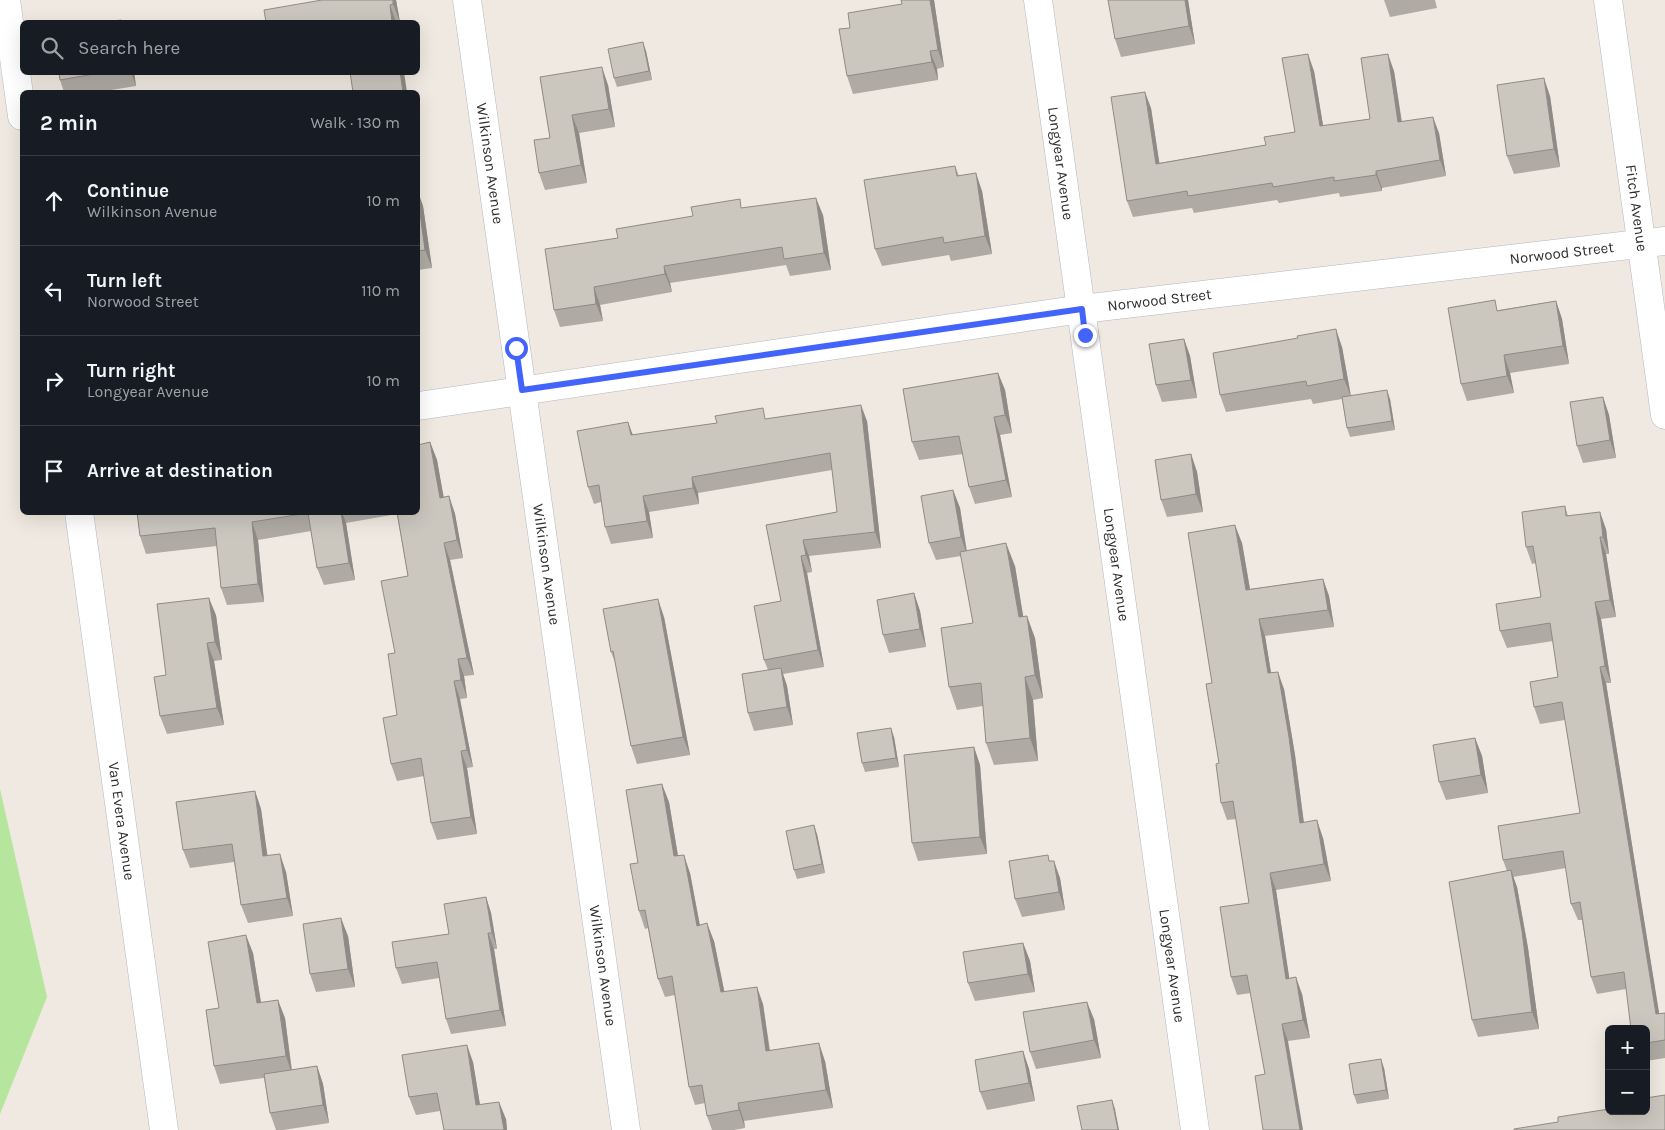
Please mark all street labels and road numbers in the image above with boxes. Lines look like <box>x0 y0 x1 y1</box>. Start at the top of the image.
street label: Wilkinson Avenue <box>473 102 507 225</box>
street label: Longyear Avenue <box>1044 106 1077 221</box>
street label: Fitch Avenue <box>1622 163 1651 253</box>
street label: Norwood Street <box>1509 238 1615 268</box>
street label: Norwood Street <box>1106 285 1213 315</box>
street label: Wilkinson Avenue <box>529 503 564 626</box>
street label: Longyear Avenue <box>1100 507 1133 622</box>
street label: Van Evera Avenue <box>104 761 139 881</box>
street label: Wilkinson Avenue <box>585 904 620 1027</box>
street label: Longyear Avenue <box>1155 908 1189 1024</box>

